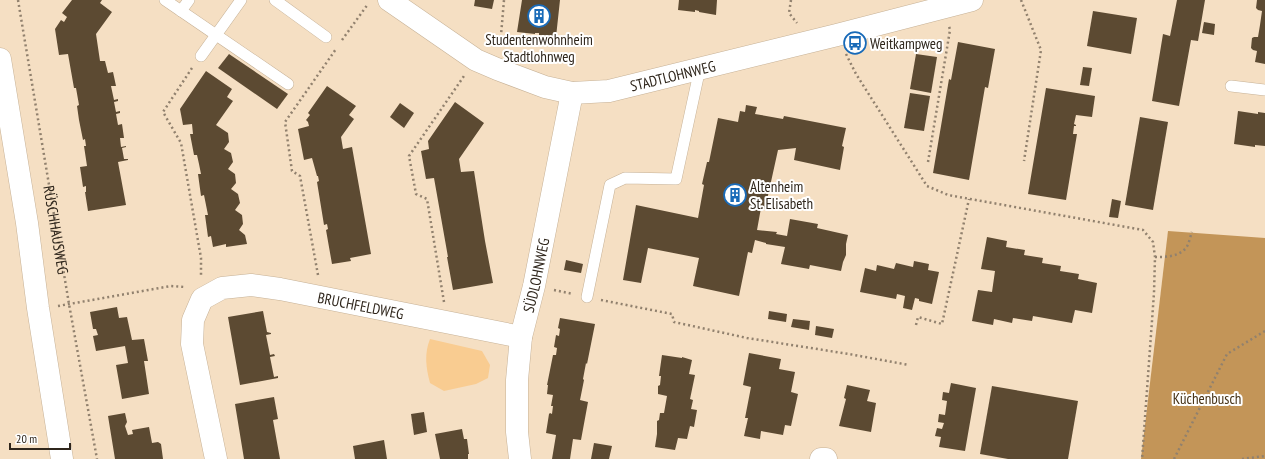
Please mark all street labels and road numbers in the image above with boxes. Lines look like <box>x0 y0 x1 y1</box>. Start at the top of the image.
street label: STADTLOHNWEG <box>628 56 717 95</box>
street label: RÜSCHHAUSWEG <box>40 184 73 276</box>
street label: SÜDLOHNWEG <box>518 236 553 314</box>
street label: BRUCHFELDWEG <box>316 287 406 323</box>

